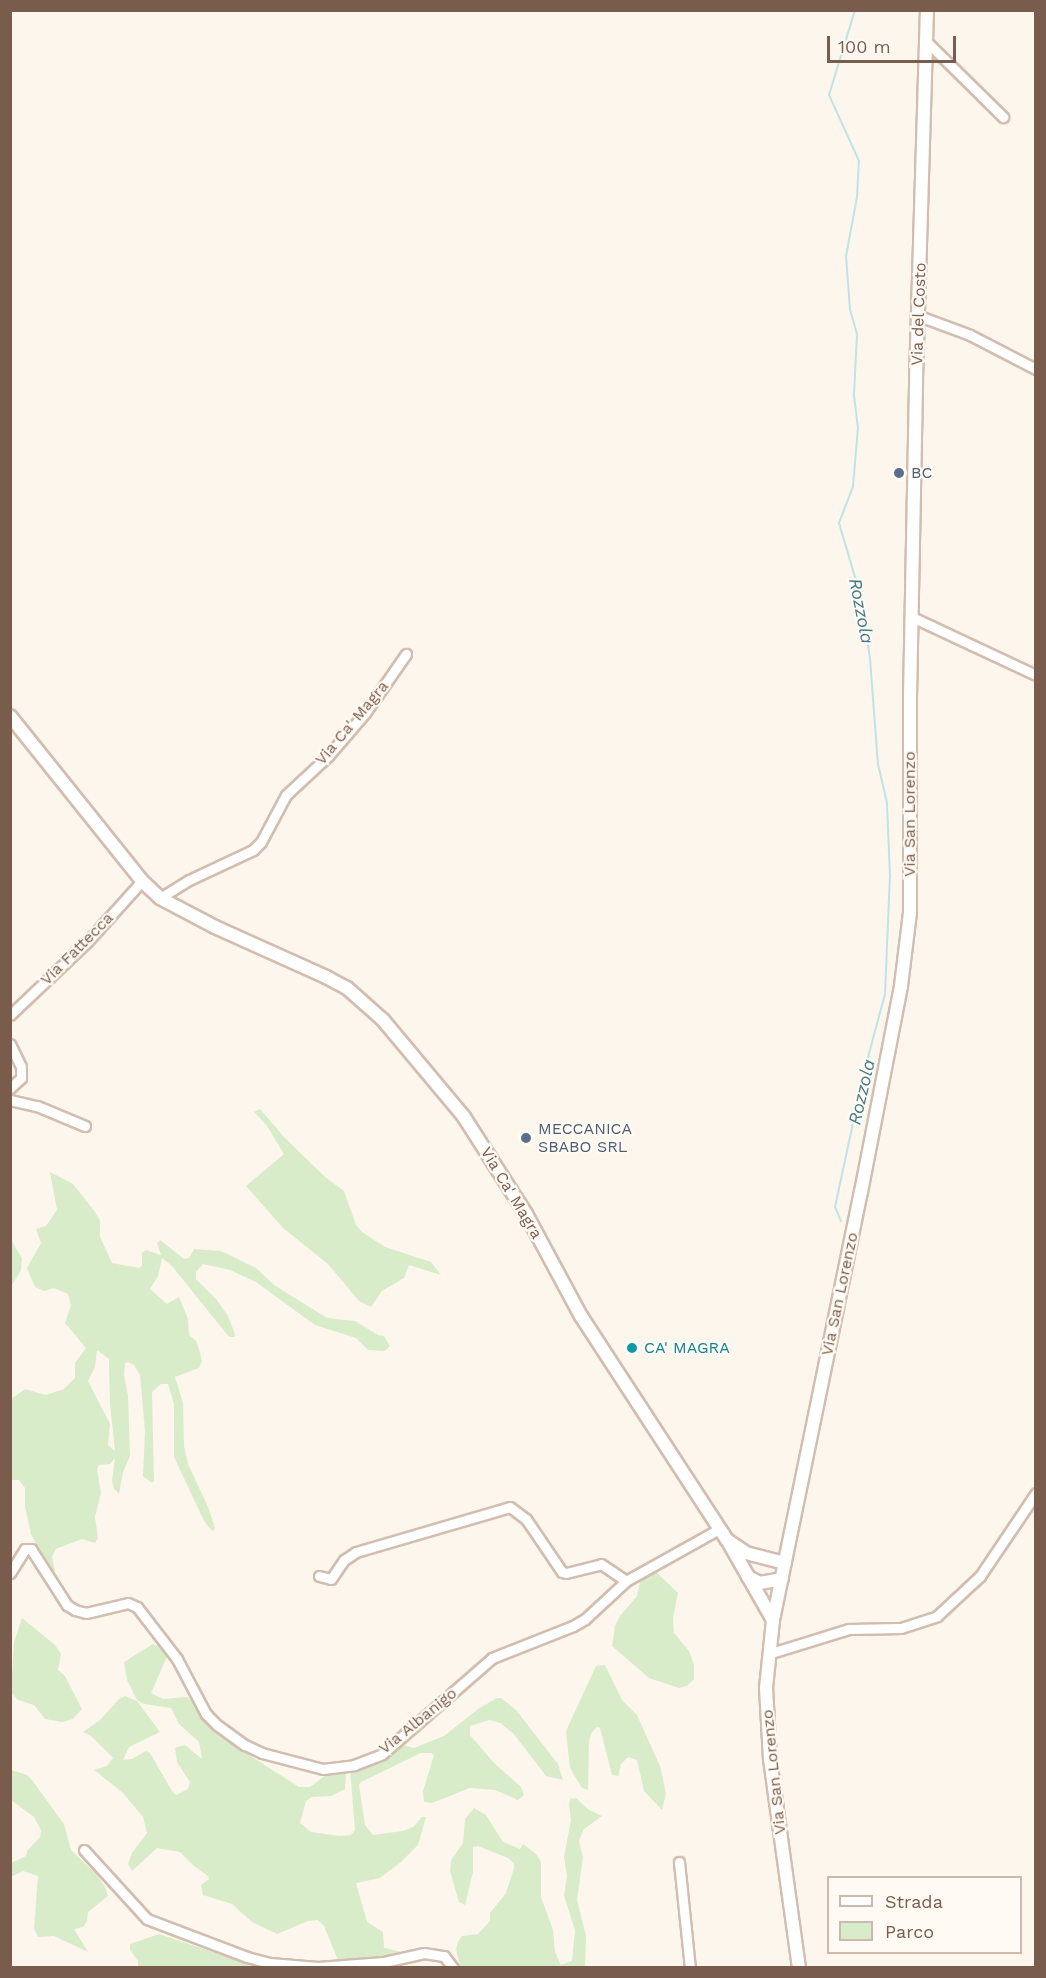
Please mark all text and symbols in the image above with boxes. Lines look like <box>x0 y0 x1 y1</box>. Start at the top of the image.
scale bar <box>830 24 959 62</box>
text: 100 m <box>838 36 891 57</box>
street label: Via del Costo <box>908 262 930 366</box>
place label: BC <box>911 463 932 483</box>
marker: BC <box>892 466 906 480</box>
water label: Rozzola <box>844 576 878 646</box>
street label: Via Ca' Magra <box>311 677 393 769</box>
street label: Via San Lorenzo <box>900 751 920 877</box>
street label: Via Fattecca <box>36 908 118 990</box>
water label: Rozzola <box>844 1057 880 1127</box>
place label: MECCANICA SBABO SRL <box>538 1119 632 1157</box>
marker: MECCANICA SBABO SRL <box>519 1131 533 1145</box>
street label: Via Ca' Magra <box>476 1143 546 1243</box>
street label: Via San Lorenzo <box>818 1230 862 1358</box>
place label: CA' MAGRA <box>644 1338 730 1358</box>
marker: CA' MAGRA <box>625 1341 639 1355</box>
street label: Via Albanigo <box>375 1683 461 1759</box>
street label: Via San Lorenzo <box>758 1708 790 1836</box>
legend <box>827 1876 1022 1954</box>
text: Strada <box>885 1891 943 1912</box>
text: Parco <box>885 1921 934 1942</box>

